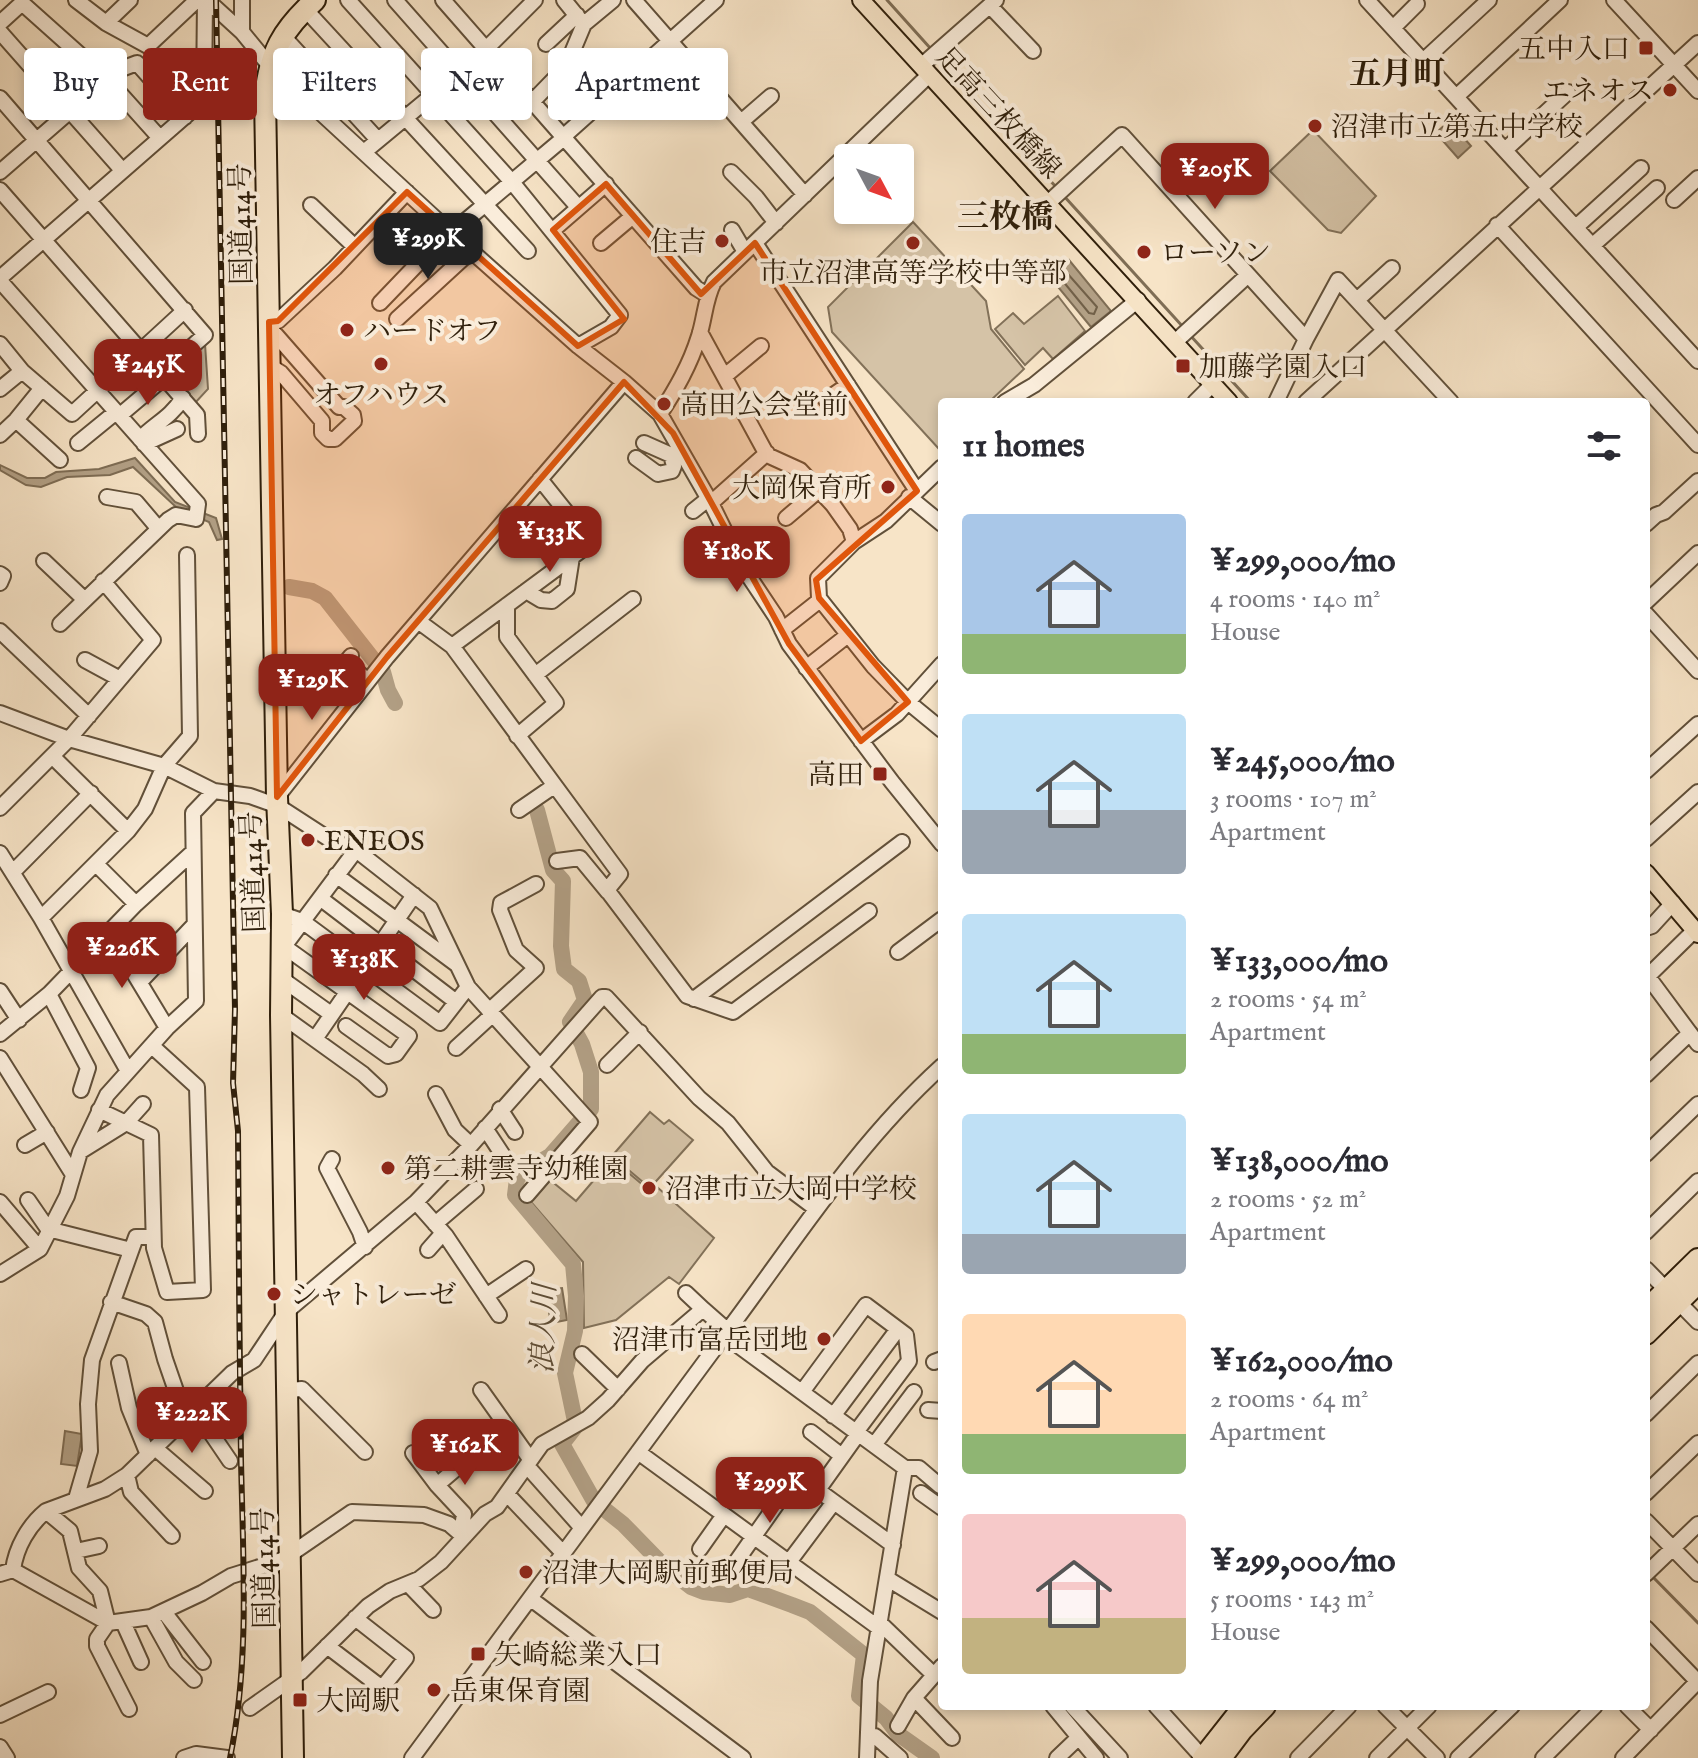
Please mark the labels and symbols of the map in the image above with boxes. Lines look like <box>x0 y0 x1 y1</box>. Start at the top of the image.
place label: 五中入口 <box>1518 33 1630 68</box>
marker: 五中入口 <box>1637 39 1655 57</box>
street label: 足高三枚橋線 <box>927 40 1067 187</box>
district label: 五月町 <box>1349 55 1445 96</box>
place label: エネオス <box>1542 75 1654 110</box>
marker: エネオス <box>1661 81 1679 99</box>
place label: 沼津市立第五中学校 <box>1331 111 1583 146</box>
marker: 沼津市立第五中学校 <box>1306 117 1324 135</box>
pin: ¥205K <box>1159 143 1271 211</box>
north arrow <box>834 144 914 224</box>
street label: 国道414号 <box>224 163 261 285</box>
district label: 三枚橋 <box>957 198 1053 239</box>
pin: ¥299K <box>372 213 484 281</box>
place label: 住吉 <box>650 226 706 261</box>
marker: 住吉 <box>713 232 731 250</box>
marker: 市立沼津高等学校中等部 <box>904 234 922 252</box>
place label: ローソン <box>1160 237 1271 272</box>
marker: ローソン <box>1135 243 1153 261</box>
place label: 市立沼津高等学校中等部 <box>759 257 1067 292</box>
place label: ハードオフ <box>363 315 501 350</box>
marker: ハードオフ <box>338 321 356 339</box>
pin: ¥245K <box>92 339 204 407</box>
place label: 加藤学園入口 <box>1199 351 1367 386</box>
marker: オフハウス <box>372 355 390 373</box>
marker: 加藤学園入口 <box>1174 357 1192 375</box>
place label: オフハウス <box>313 379 449 414</box>
place label: 高田公会堂前 <box>680 389 848 424</box>
marker: 高田公会堂前 <box>655 395 673 413</box>
place label: 大岡保育所 <box>732 472 872 507</box>
marker: 大岡保育所 <box>879 478 897 496</box>
pin: ¥133K <box>494 506 606 574</box>
pin: ¥180K <box>681 526 793 594</box>
pin: ¥129K <box>256 654 368 722</box>
place label: 高田 <box>808 759 864 794</box>
marker: 高田 <box>871 765 889 783</box>
street label: 国道414号 <box>235 810 274 933</box>
place label: ENEOS <box>324 825 425 860</box>
marker: ENEOS <box>299 831 317 849</box>
pin: ¥226K <box>66 922 178 990</box>
pin: ¥138K <box>308 934 420 1002</box>
place label: 第二耕雲寺幼稚園 <box>404 1153 628 1188</box>
marker: 第二耕雲寺幼稚園 <box>379 1159 397 1177</box>
place label: 沼津市立大岡中学校 <box>665 1173 917 1208</box>
marker: 沼津市立大岡中学校 <box>640 1179 658 1197</box>
place label: シャトレーゼ <box>290 1279 457 1314</box>
water label: 浪人川 <box>524 1280 566 1375</box>
marker: シャトレーゼ <box>265 1285 283 1303</box>
place label: 沼津市富岳団地 <box>612 1324 808 1359</box>
marker: 沼津市富岳団地 <box>815 1330 833 1348</box>
pin: ¥222K <box>136 1387 248 1455</box>
pin: ¥162K <box>409 1419 521 1487</box>
pin: ¥299K <box>714 1457 826 1525</box>
street label: 国道414号 <box>247 1507 284 1629</box>
place label: 沼津大岡駅前郵便局 <box>542 1557 794 1592</box>
marker: 沼津大岡駅前郵便局 <box>517 1563 535 1581</box>
place label: 矢崎総業入口 <box>494 1639 662 1674</box>
marker: 矢崎総業入口 <box>469 1645 487 1663</box>
place label: 岳東保育園 <box>450 1675 590 1710</box>
marker: 岳東保育園 <box>425 1681 443 1699</box>
place label: 大岡駅 <box>316 1685 400 1720</box>
marker: 大岡駅 <box>291 1691 309 1709</box>

